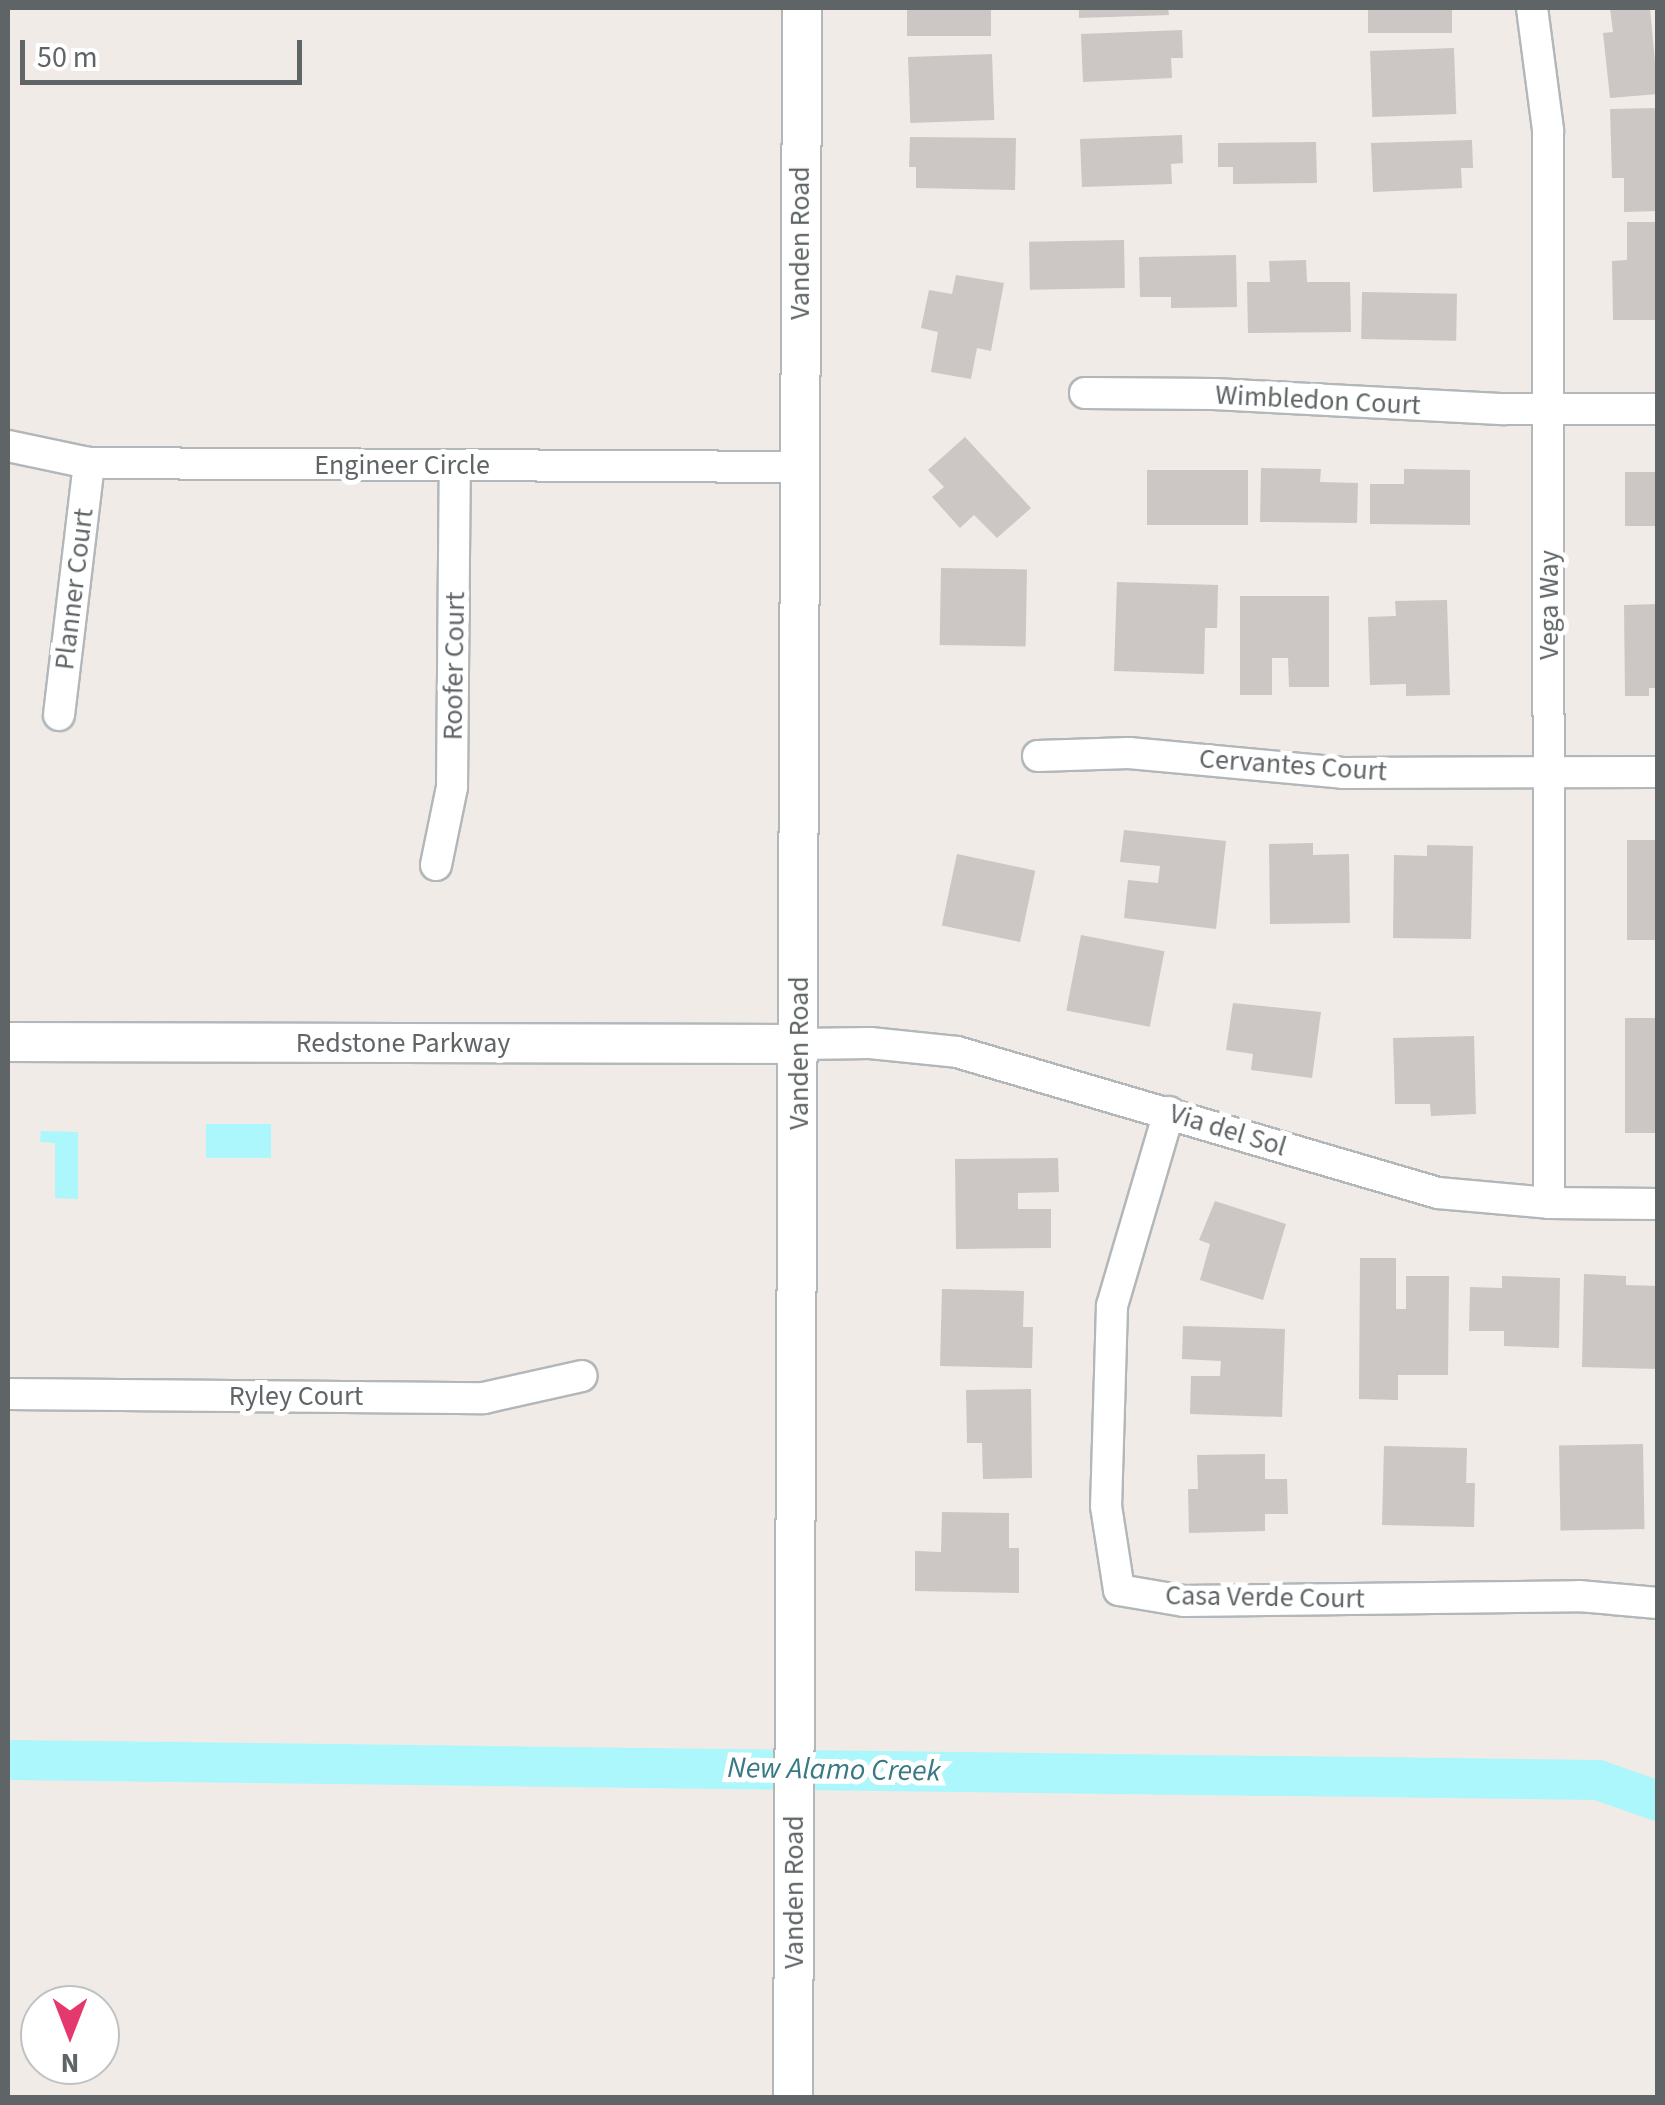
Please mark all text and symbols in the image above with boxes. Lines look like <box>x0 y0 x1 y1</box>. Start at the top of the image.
scale bar <box>25 20 308 82</box>
text: 50 m <box>37 36 98 79</box>
street label: Vanden Road <box>783 166 817 320</box>
street label: Wimbledon Court <box>1214 378 1422 422</box>
street label: Engineer Circle <box>314 448 490 482</box>
street label: Planner Court <box>47 506 101 672</box>
street label: Vega Way <box>1532 550 1566 660</box>
street label: Roofer Court <box>436 591 472 741</box>
street label: Cervantes Court <box>1198 742 1388 788</box>
street label: Vanden Road <box>782 976 816 1130</box>
street label: Redstone Parkway <box>296 1026 510 1060</box>
street label: Via del Sol <box>1165 1096 1291 1164</box>
street label: Ryley Court <box>229 1379 363 1413</box>
street label: Casa Verde Court <box>1165 1578 1365 1616</box>
water label: New Alamo Creek <box>727 1750 941 1790</box>
street label: Vanden Road <box>777 1815 811 1969</box>
north arrow <box>20 1985 120 2085</box>
text: N <box>61 2043 79 2083</box>

